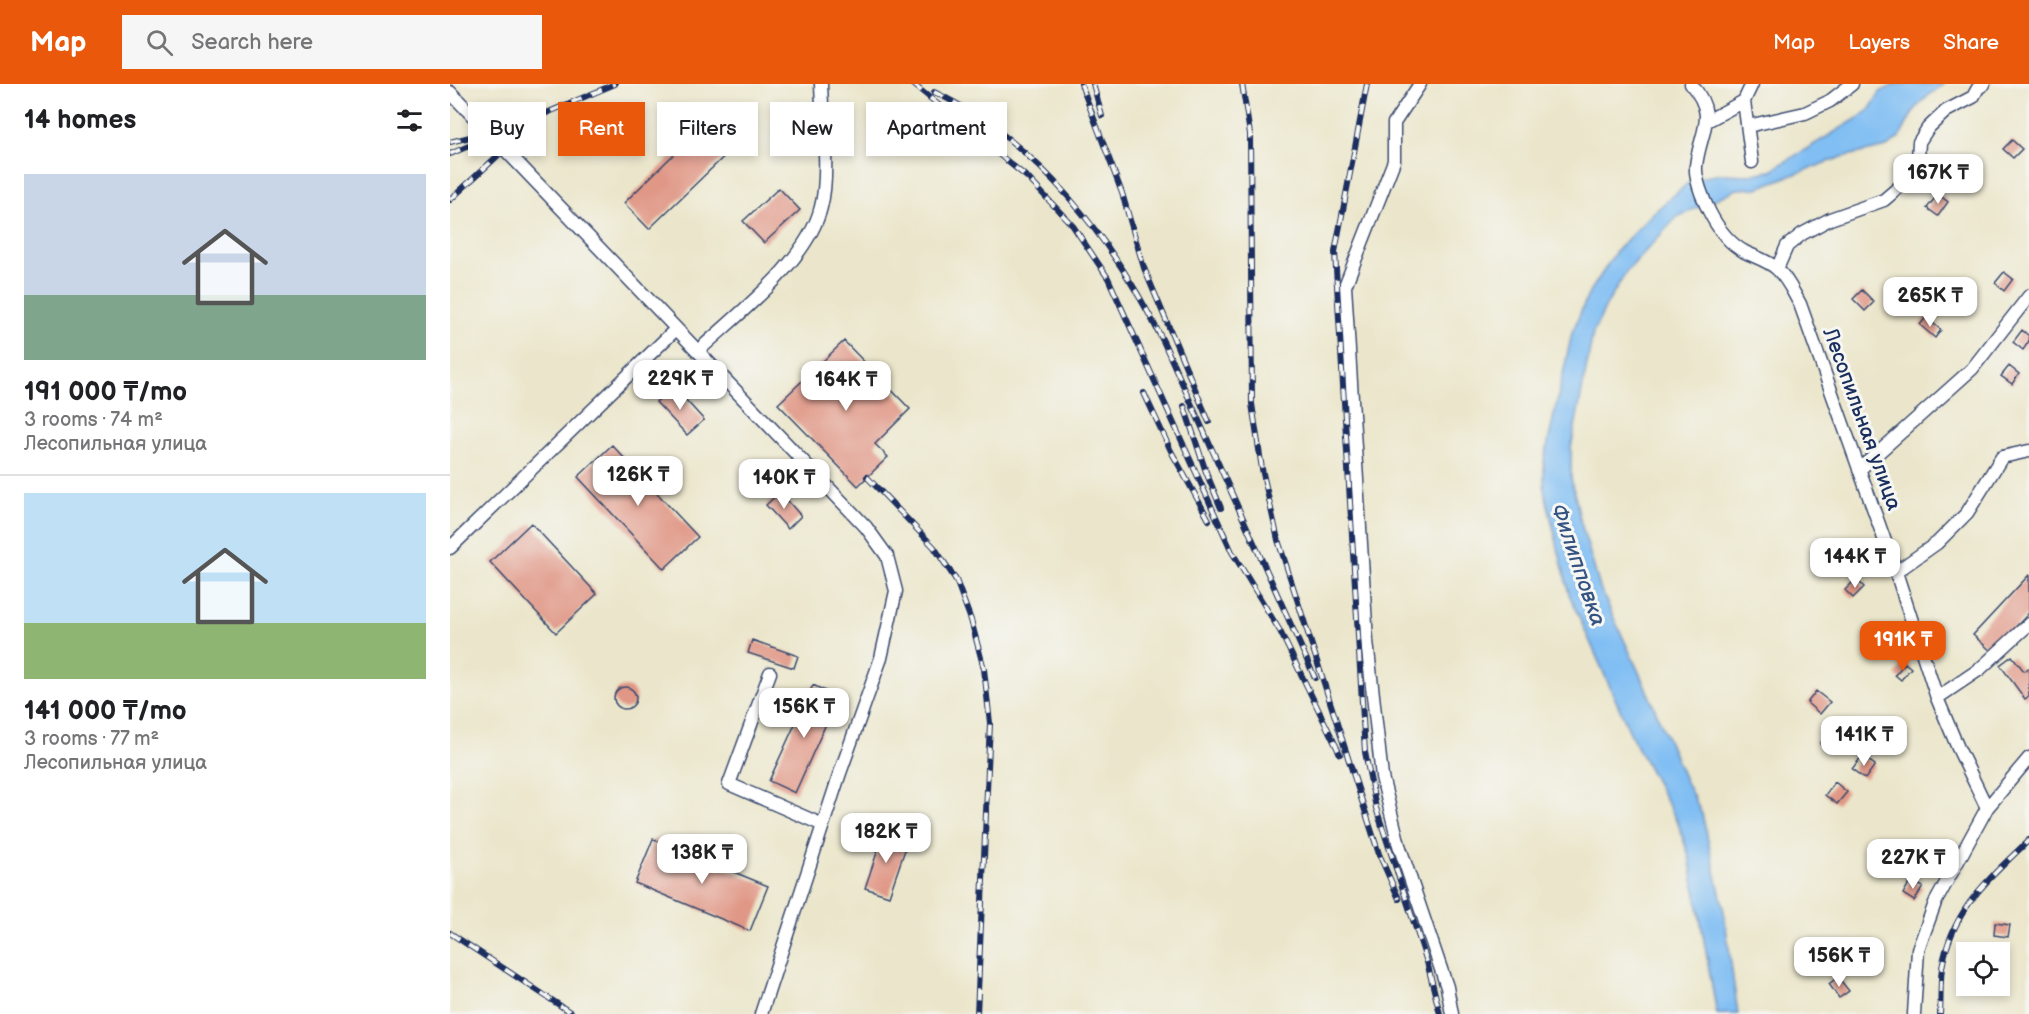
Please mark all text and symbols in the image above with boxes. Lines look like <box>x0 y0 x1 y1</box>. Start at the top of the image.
search box <box>122 15 542 69</box>
text: Map <box>30 26 86 59</box>
icon: search <box>143 26 176 59</box>
text: Search here <box>191 29 313 56</box>
text: Map <box>1773 30 1815 55</box>
text: Layers <box>1848 30 1910 55</box>
text: Share <box>1943 30 1999 55</box>
chip: Buy <box>468 102 546 156</box>
chip: Rent <box>558 102 645 156</box>
chip: Filters <box>657 102 758 156</box>
chip: New <box>770 102 854 156</box>
chip: Apartment <box>866 102 1007 156</box>
icon: filters <box>393 104 426 137</box>
text: 14 homes <box>24 105 136 136</box>
pin: 167K ₸ <box>1889 154 1987 205</box>
text: 167K ₸ <box>1907 161 1969 185</box>
icon: home <box>171 213 279 321</box>
pin: 265K ₸ <box>1881 277 1979 328</box>
text: 265K ₸ <box>1897 284 1963 308</box>
street label: Лесопильная улица <box>1817 323 1907 514</box>
pin: 229K ₸ <box>631 360 729 411</box>
pin: 164K ₸ <box>797 361 895 412</box>
text: 229K ₸ <box>647 367 713 391</box>
text: 164K ₸ <box>815 368 877 392</box>
text: 191 000 ₸/mo <box>24 377 187 408</box>
text: 3 rooms · 74 m² <box>24 408 163 432</box>
text: Лесопильная улица <box>24 432 207 456</box>
pin: 126K ₸ <box>589 456 687 507</box>
pin: 140K ₸ <box>735 459 833 510</box>
text: 126K ₸ <box>607 463 669 487</box>
text: 140K ₸ <box>753 466 815 490</box>
water label: Филипповка <box>1545 500 1611 630</box>
icon: home <box>171 532 279 640</box>
pin: 144K ₸ <box>1806 538 1904 589</box>
text: 144K ₸ <box>1824 545 1886 569</box>
pin: 191K ₸ <box>1854 621 1952 672</box>
text: 191K ₸ <box>1874 628 1932 652</box>
pin: 156K ₸ <box>755 688 853 739</box>
text: 156K ₸ <box>773 695 835 719</box>
text: 141 000 ₸/mo <box>24 696 187 727</box>
pin: 141K ₸ <box>1815 716 1913 767</box>
text: 141K ₸ <box>1835 723 1893 747</box>
text: 3 rooms · 77 m² <box>24 727 159 751</box>
text: Лесопильная улица <box>24 751 207 775</box>
pin: 182K ₸ <box>837 813 935 864</box>
text: 182K ₸ <box>855 820 917 844</box>
pin: 138K ₸ <box>653 834 751 885</box>
pin: 227K ₸ <box>1864 839 1962 890</box>
text: 138K ₸ <box>671 841 733 865</box>
text: 227K ₸ <box>1881 846 1945 870</box>
pin: 156K ₸ <box>1790 937 1888 988</box>
map controls <box>1956 942 2010 996</box>
button: locate <box>1956 942 2010 996</box>
text: 156K ₸ <box>1808 944 1870 968</box>

